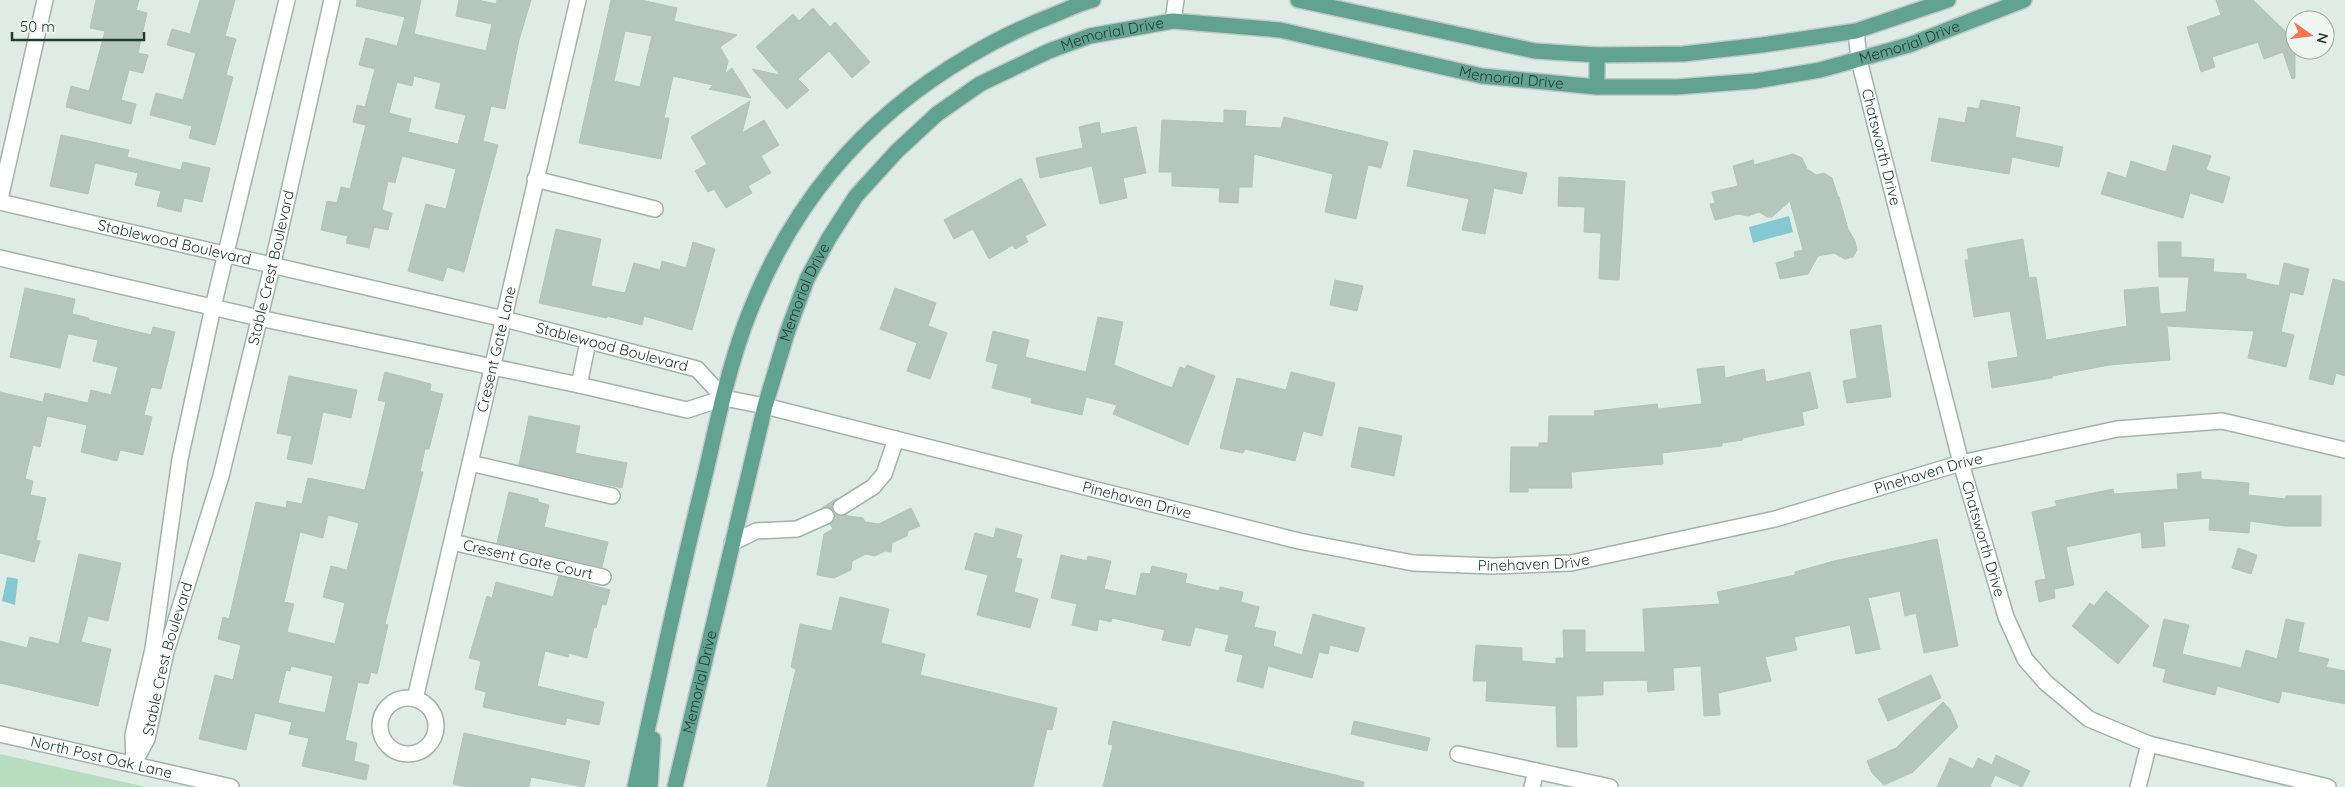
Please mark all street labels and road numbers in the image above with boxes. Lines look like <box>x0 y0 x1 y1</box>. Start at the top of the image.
street label: Memorial Drive <box>1058 13 1165 55</box>
street label: Memorial Drive <box>1857 16 1963 68</box>
street label: Memorial Drive <box>1457 61 1565 93</box>
street label: Chatsworth Drive <box>1858 87 1905 207</box>
street label: Stable Crest Boulevard <box>243 188 298 347</box>
street label: Stablewood Boulevard <box>96 215 253 269</box>
street label: Memorial Drive <box>775 240 834 344</box>
street label: Cresent Gate Lane <box>472 284 520 414</box>
street label: Stablewood Boulevard <box>534 318 690 375</box>
street label: Pinehaven Drive <box>1872 449 1984 498</box>
street label: Pinehaven Drive <box>1080 477 1194 522</box>
street label: Chatsworth Drive <box>1958 479 2010 599</box>
street label: Cresent Gate Court <box>461 535 595 583</box>
street label: Pinehaven Drive <box>1477 549 1591 575</box>
street label: Stable Crest Boulevard <box>138 580 196 737</box>
street label: Memorial Drive <box>678 628 721 735</box>
street label: North Post Oak Lane <box>29 731 174 782</box>

